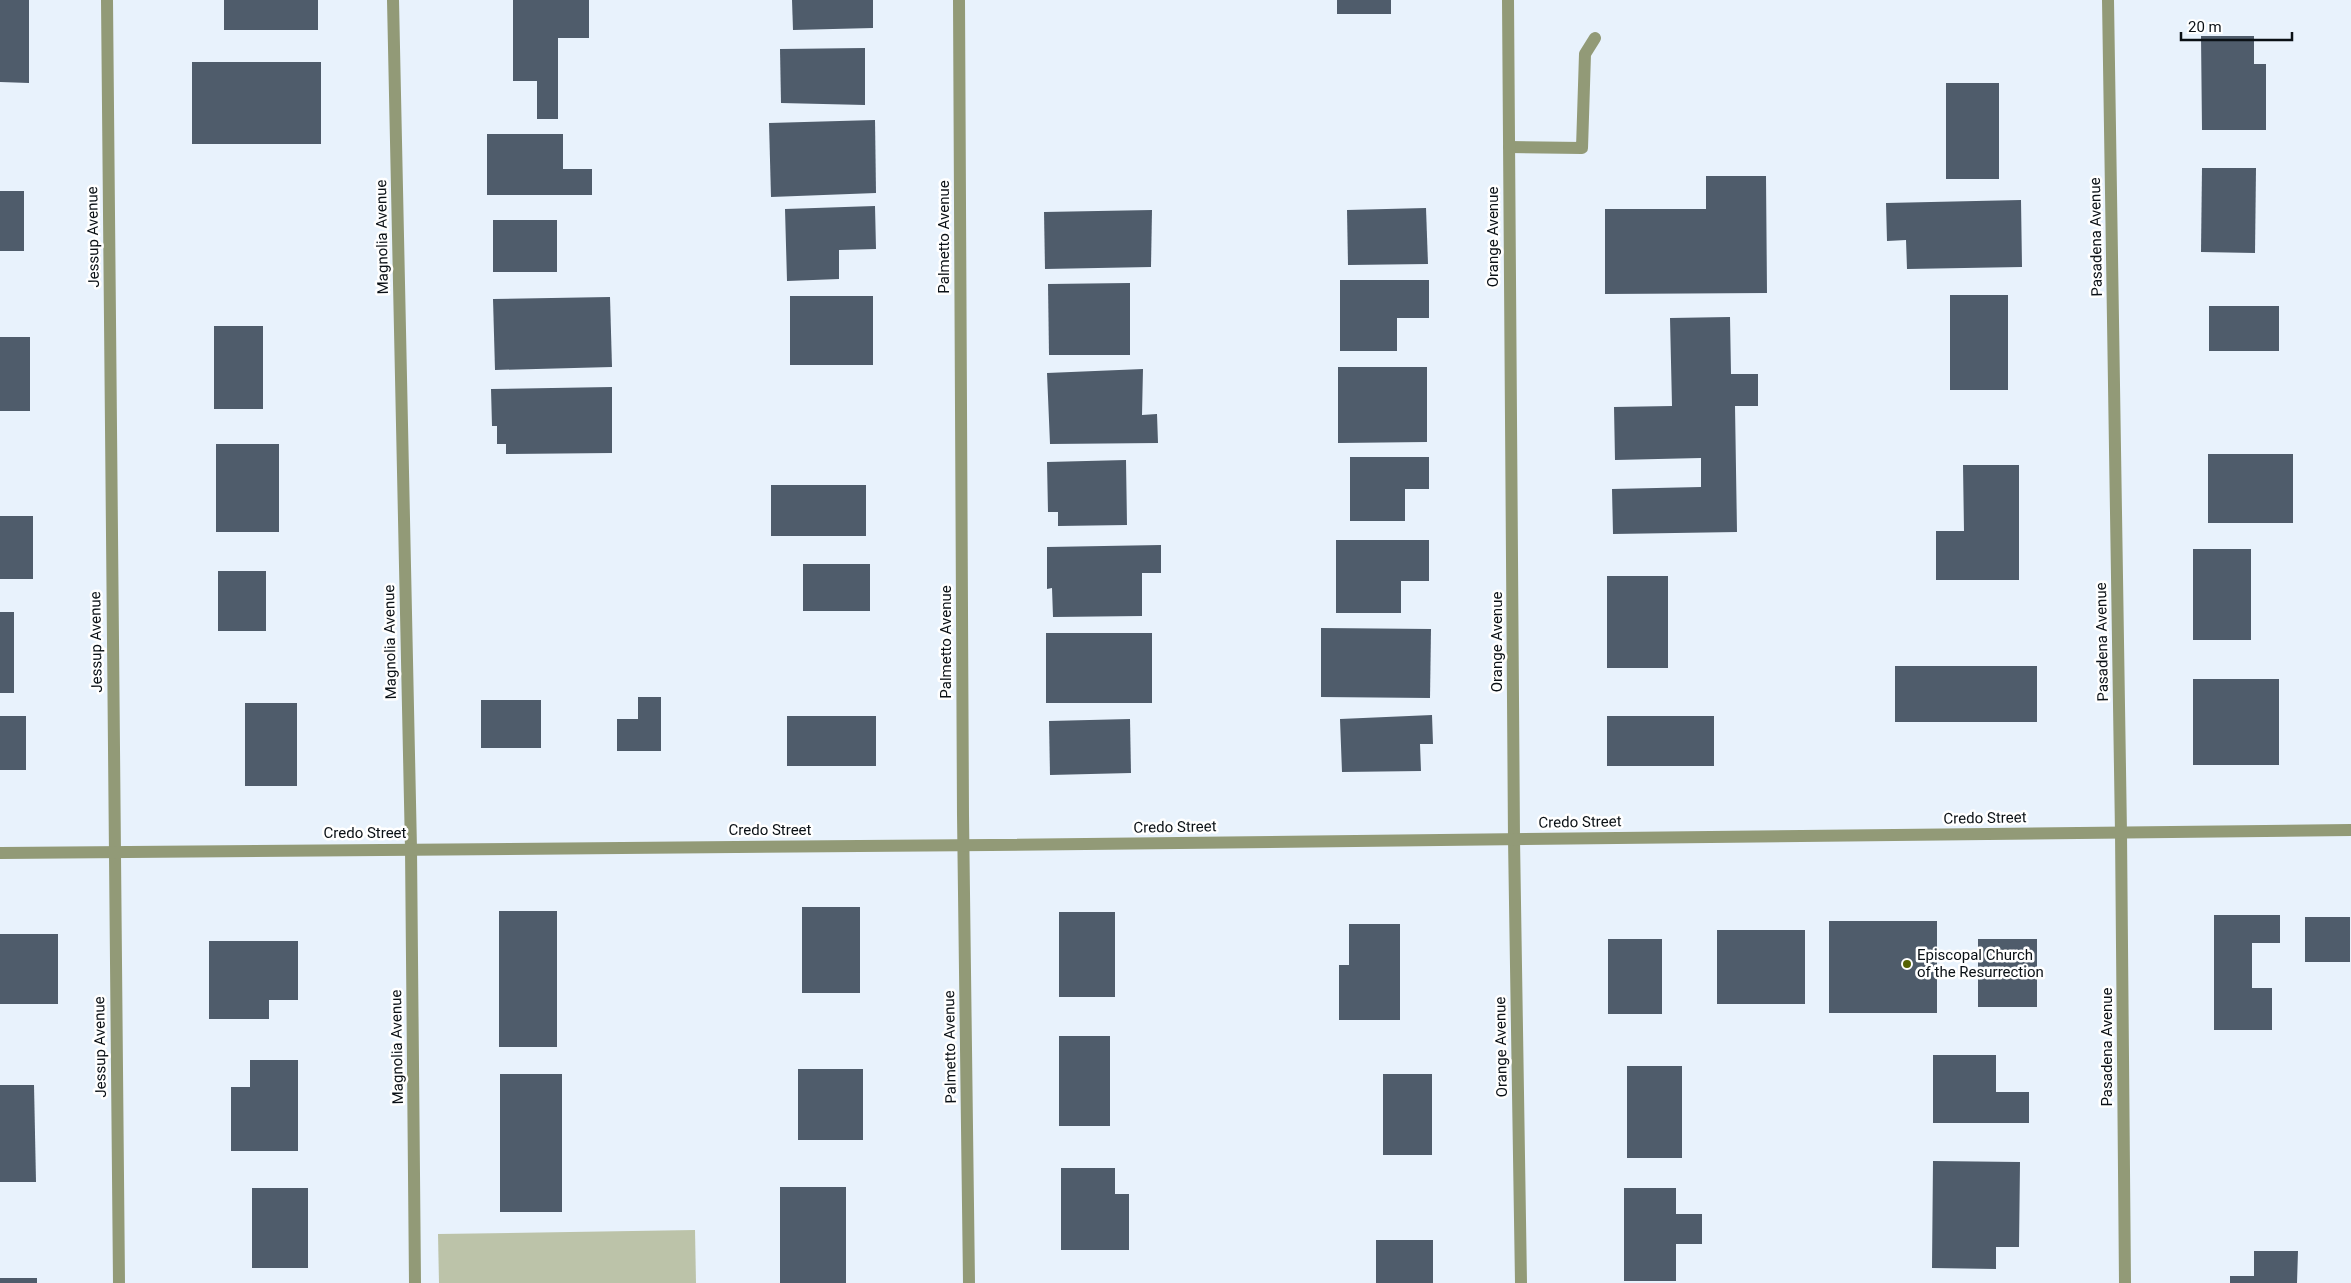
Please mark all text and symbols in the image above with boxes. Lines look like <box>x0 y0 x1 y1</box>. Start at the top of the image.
scale bar <box>2181 10 2292 42</box>
text: 20 m <box>2188 18 2222 36</box>
street label: Pasadena Avenue <box>2086 177 2106 297</box>
street label: Magnolia Avenue <box>372 179 392 295</box>
street label: Palmetto Avenue <box>935 180 953 294</box>
street label: Jessup Avenue <box>83 186 103 288</box>
street label: Orange Avenue <box>1484 187 1502 287</box>
street label: Pasadena Avenue <box>2092 582 2112 702</box>
street label: Magnolia Avenue <box>380 584 400 700</box>
street label: Palmetto Avenue <box>937 585 955 699</box>
street label: Jessup Avenue <box>86 591 106 693</box>
street label: Orange Avenue <box>1488 592 1506 692</box>
street label: Credo Street <box>1943 808 2027 828</box>
street label: Credo Street <box>1538 812 1622 832</box>
street label: Credo Street <box>1133 817 1217 837</box>
street label: Credo Street <box>729 821 812 839</box>
street label: Credo Street <box>324 824 407 842</box>
place label: Episcopal Church of the Resurrection <box>1917 946 2044 981</box>
marker: Episcopal Church of the Resurrection <box>1901 958 1913 970</box>
street label: Pasadena Avenue <box>2098 987 2116 1107</box>
street label: Magnolia Avenue <box>387 989 407 1105</box>
street label: Palmetto Avenue <box>940 990 960 1104</box>
street label: Jessup Avenue <box>90 996 110 1098</box>
street label: Orange Avenue <box>1491 996 1511 1098</box>

